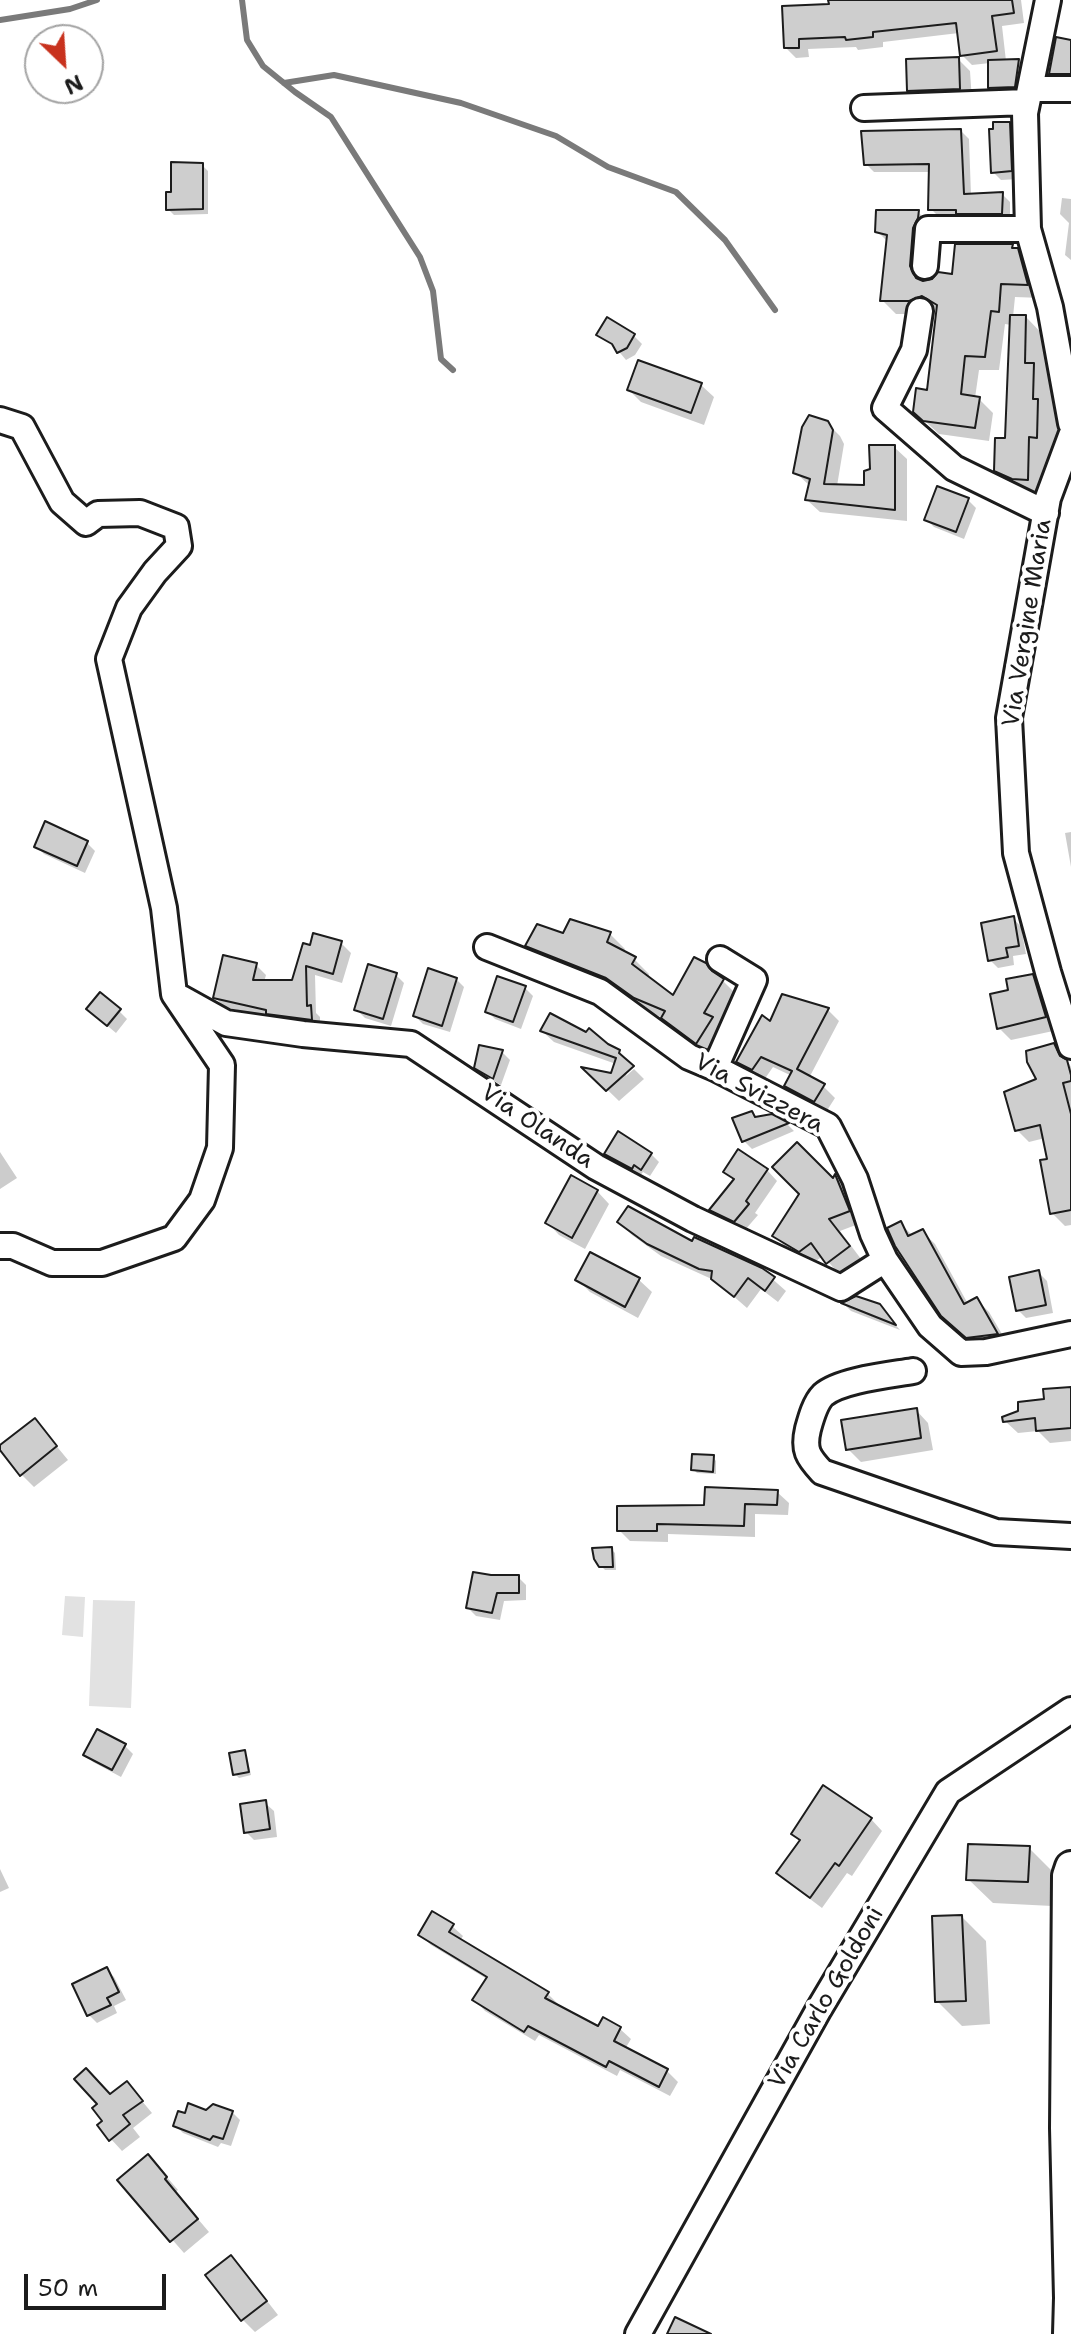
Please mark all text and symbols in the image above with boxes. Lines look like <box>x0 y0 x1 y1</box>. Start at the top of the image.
north arrow <box>24 24 104 104</box>
text: N <box>59 68 88 101</box>
street label: Via Vergine Maria <box>997 517 1059 729</box>
street label: Via Svizzera <box>690 1048 828 1140</box>
street label: Via Olanda <box>475 1079 599 1175</box>
street label: Via Carlo Goldoni <box>763 1902 891 2094</box>
scale bar <box>28 2258 170 2308</box>
text: 50 m <box>38 2272 98 2304</box>

